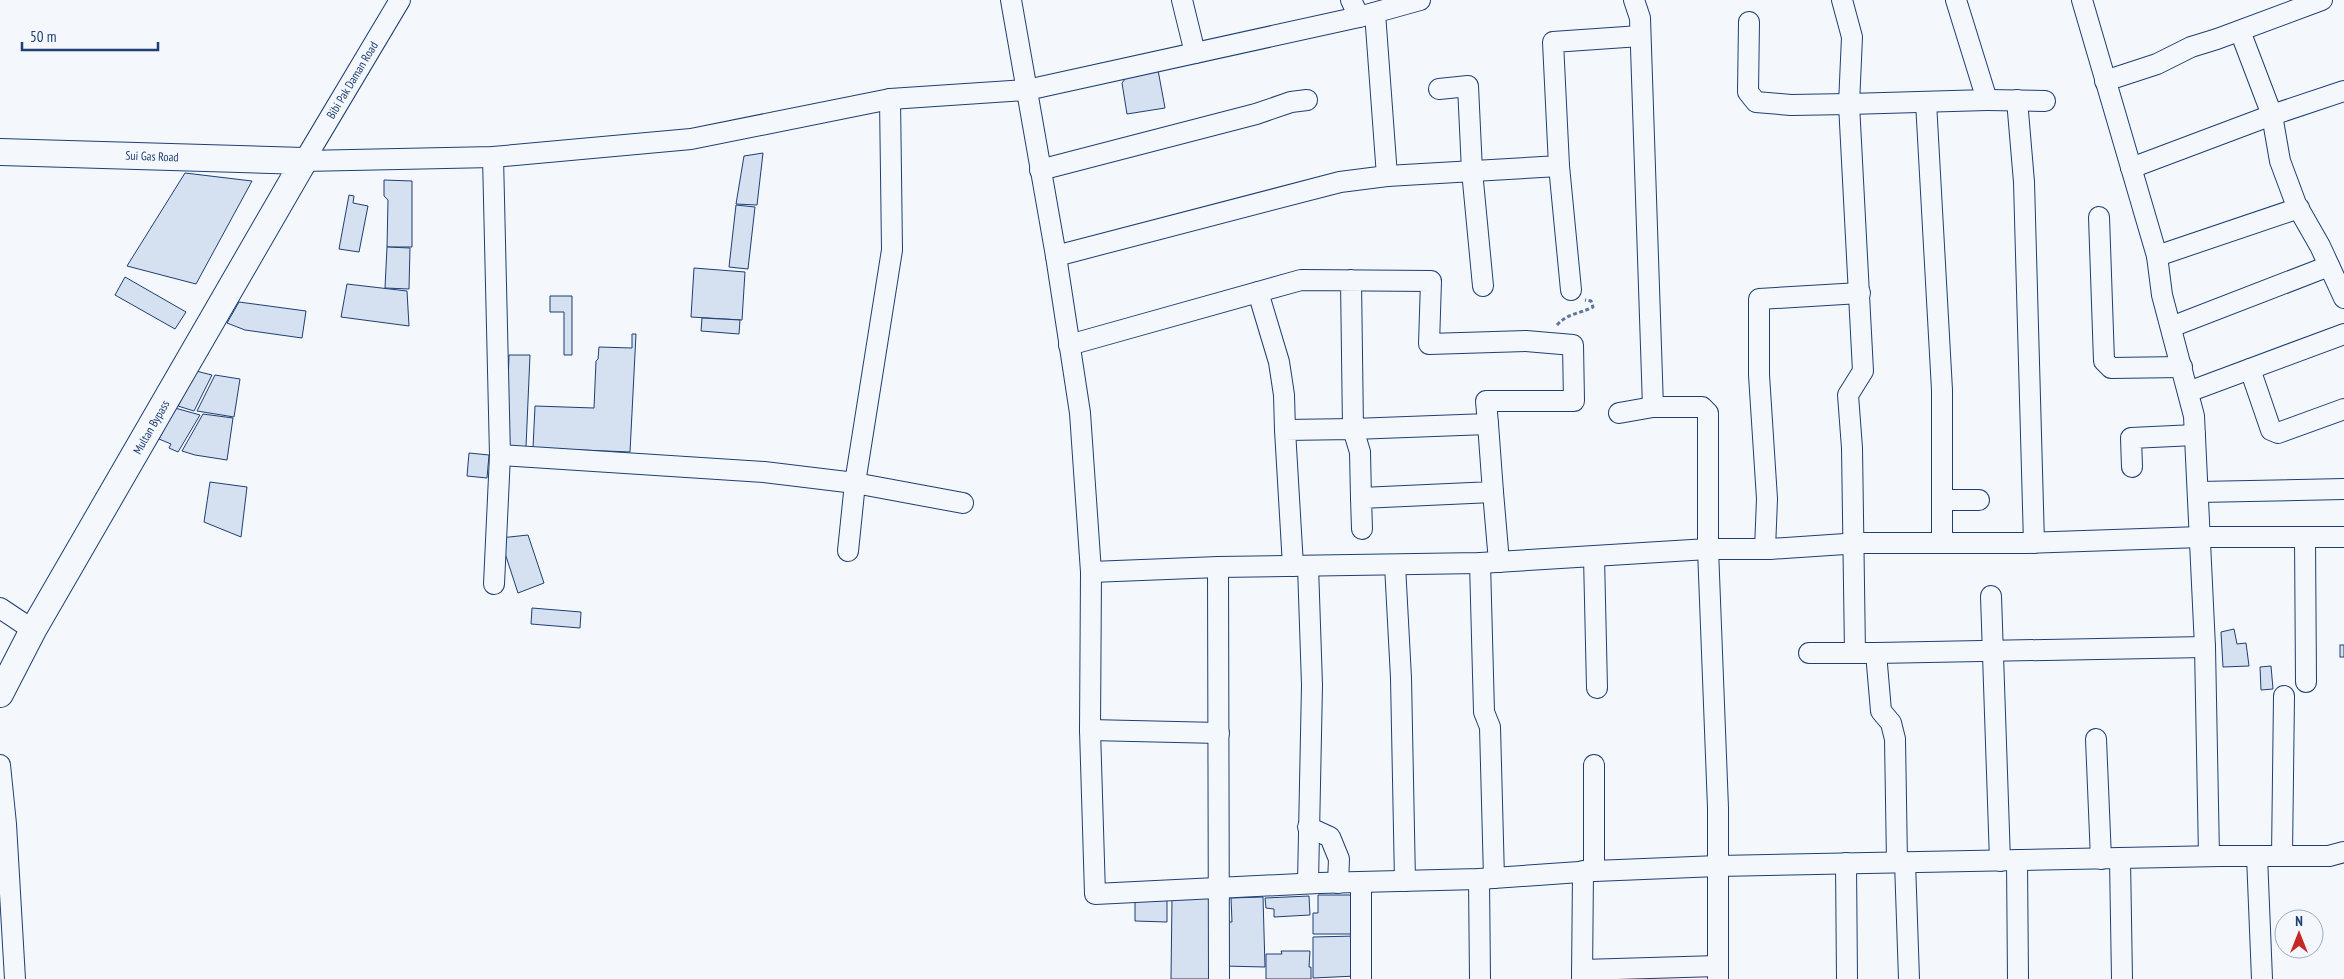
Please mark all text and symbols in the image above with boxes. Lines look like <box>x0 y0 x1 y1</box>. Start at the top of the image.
scale bar <box>22 20 159 52</box>
text: 50 m <box>30 27 56 46</box>
street label: Bibi Pak Daman Road <box>323 39 381 121</box>
street label: Sui Gas Road <box>125 148 179 164</box>
street label: Multan Bypass <box>130 397 172 457</box>
north arrow <box>2274 909 2324 959</box>
text: N <box>2295 912 2303 930</box>

